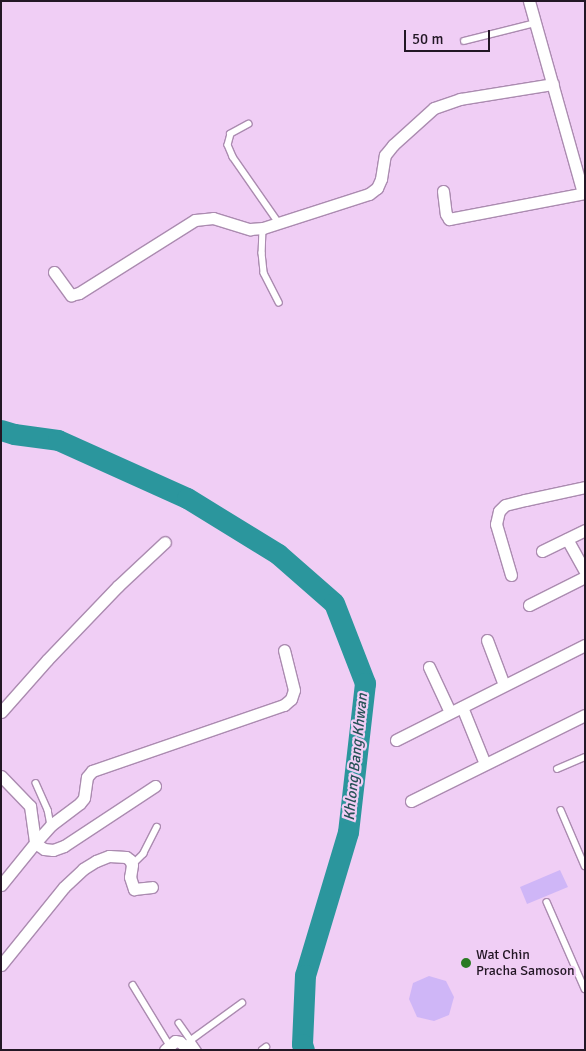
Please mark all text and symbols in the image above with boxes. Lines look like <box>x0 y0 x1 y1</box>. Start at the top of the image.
scale bar <box>406 20 492 52</box>
text: 50 m <box>412 30 443 48</box>
water label: Khlong Bang Khwan <box>340 692 372 822</box>
place label: Wat Chin Pracha Samoson <box>476 947 575 980</box>
marker: Wat Chin Pracha Samoson <box>460 957 472 969</box>

